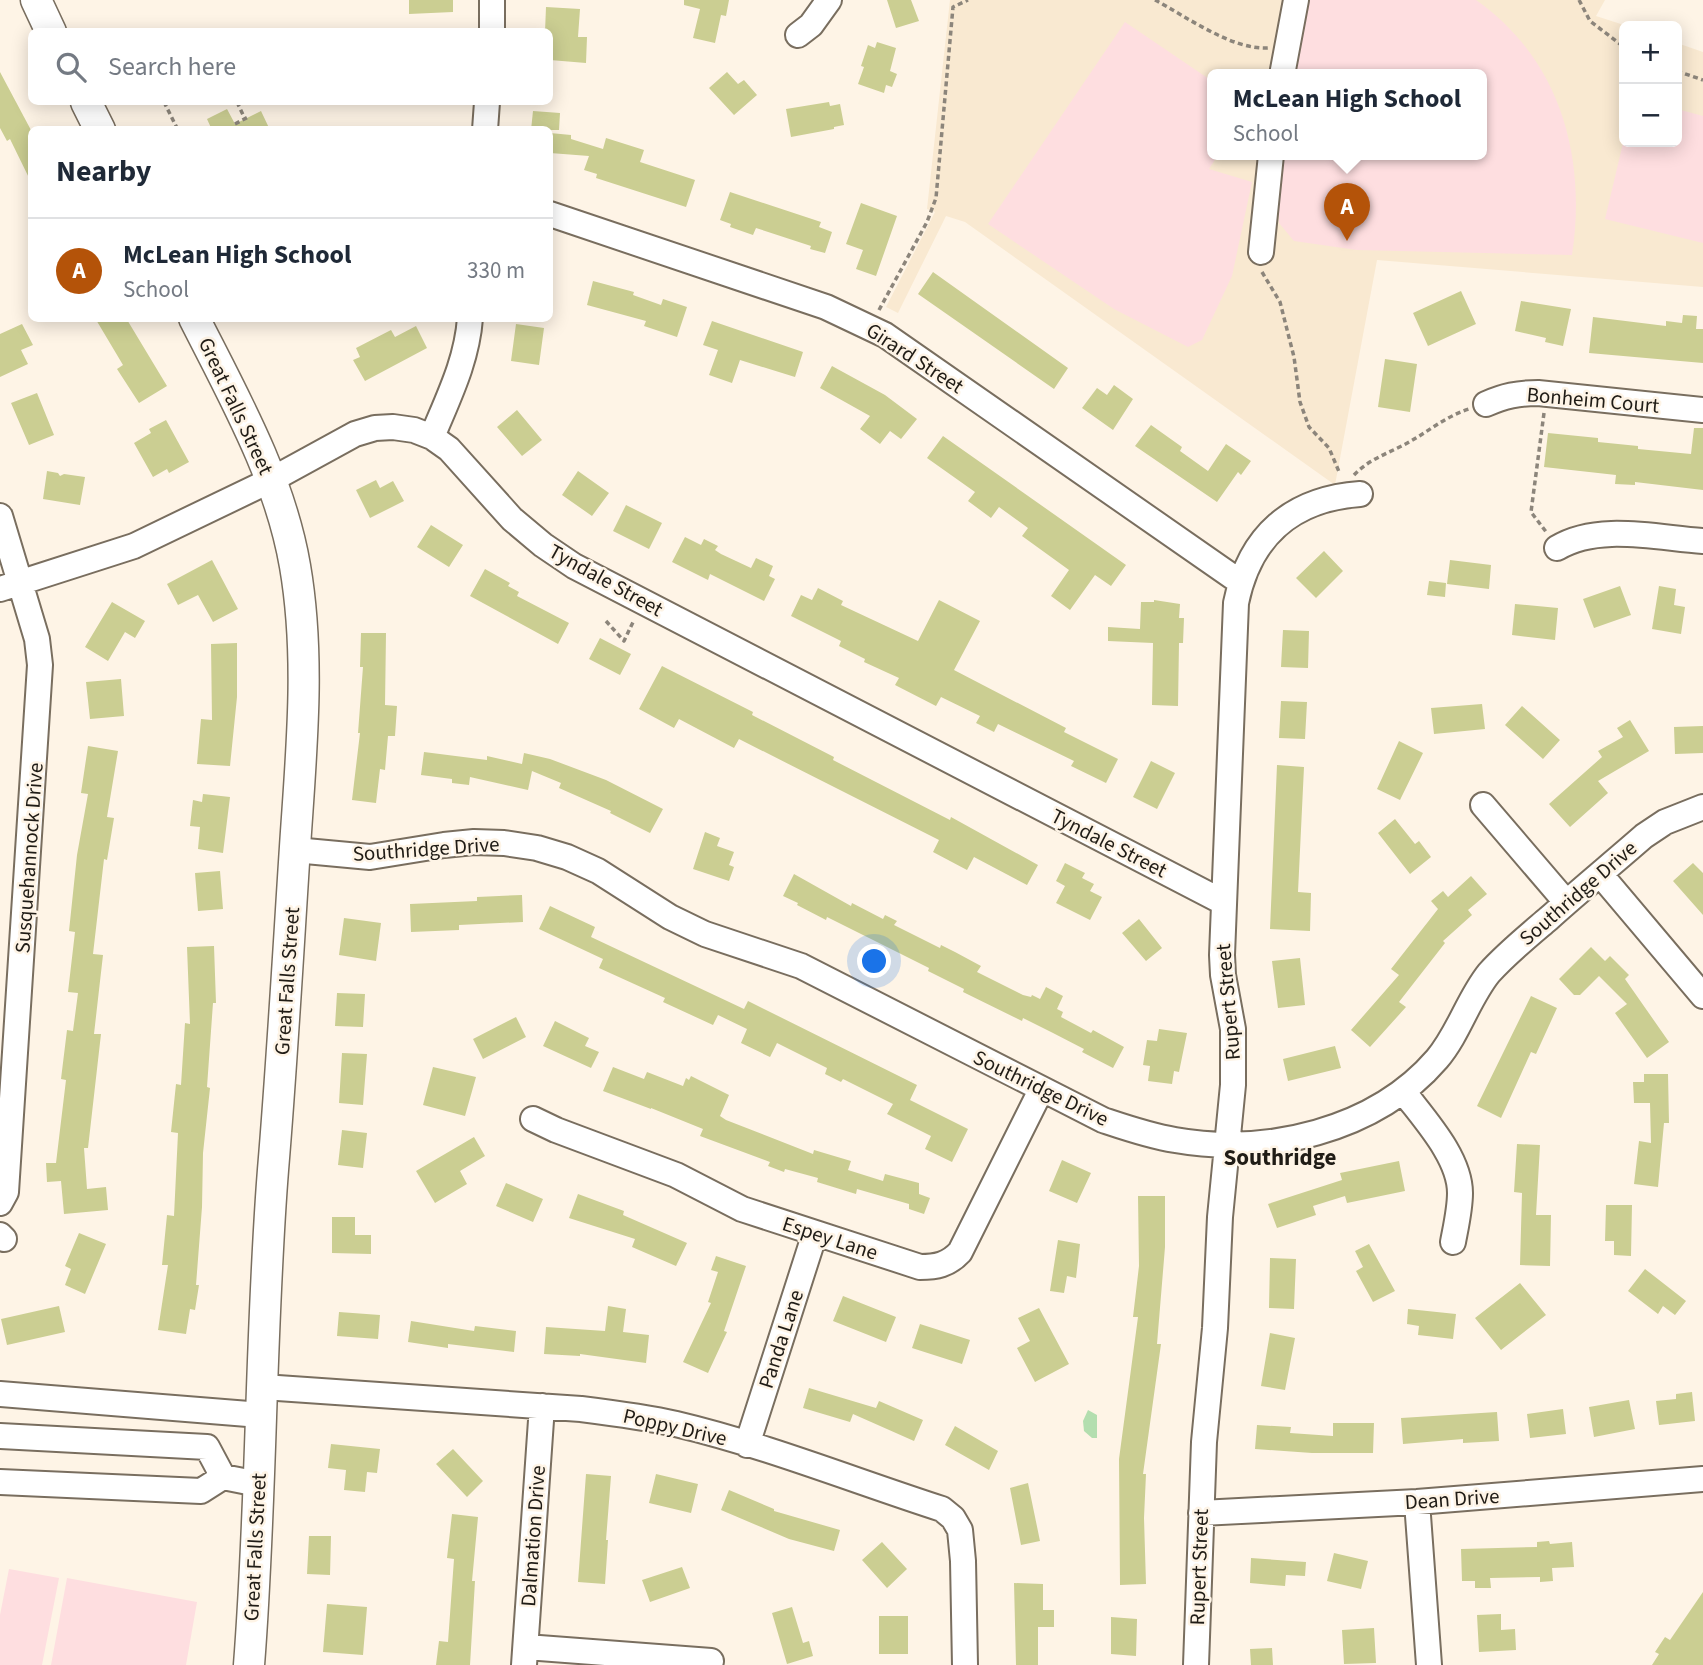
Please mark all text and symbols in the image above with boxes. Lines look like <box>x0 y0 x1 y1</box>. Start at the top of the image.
map controls <box>1619 21 1682 147</box>
button: + <box>1619 21 1682 84</box>
search box <box>28 28 553 105</box>
icon: search <box>52 48 90 86</box>
text: Search here <box>108 48 236 85</box>
popup <box>1207 69 1487 160</box>
text: McLean High School <box>1233 80 1461 117</box>
button: − <box>1619 84 1682 147</box>
text: School <box>1233 117 1299 150</box>
text: Nearby <box>56 150 151 193</box>
pin: A <box>1324 183 1370 241</box>
text: McLean High School <box>123 236 351 273</box>
text: A <box>72 254 86 287</box>
text: 330 m <box>467 254 525 287</box>
text: School <box>123 273 189 306</box>
street label: Girard Street <box>860 315 970 401</box>
street label: Great Falls Street <box>191 332 281 480</box>
street label: Bonheim Court <box>1525 379 1661 421</box>
street label: Tyndale Street <box>543 536 669 624</box>
street label: Susquehannock Drive <box>7 762 51 954</box>
street label: Tyndale Street <box>1046 801 1172 885</box>
street label: Southridge Drive <box>352 829 500 869</box>
street label: Southridge Drive <box>1513 833 1643 953</box>
street label: Great Falls Street <box>267 906 307 1056</box>
street label: Rupert Street <box>1208 943 1248 1061</box>
your location <box>857 944 891 978</box>
street label: Southridge Drive <box>968 1042 1114 1134</box>
district label: Southridge <box>1223 1141 1337 1174</box>
street label: Espey Lane <box>778 1208 882 1268</box>
street label: Panda Lane <box>751 1286 811 1392</box>
street label: Poppy Drive <box>620 1401 730 1453</box>
street label: Dalmation Drive <box>513 1464 553 1608</box>
street label: Great Falls Street <box>236 1472 274 1622</box>
street label: Dean Drive <box>1404 1481 1500 1517</box>
street label: Rupert Street <box>1182 1508 1216 1626</box>

